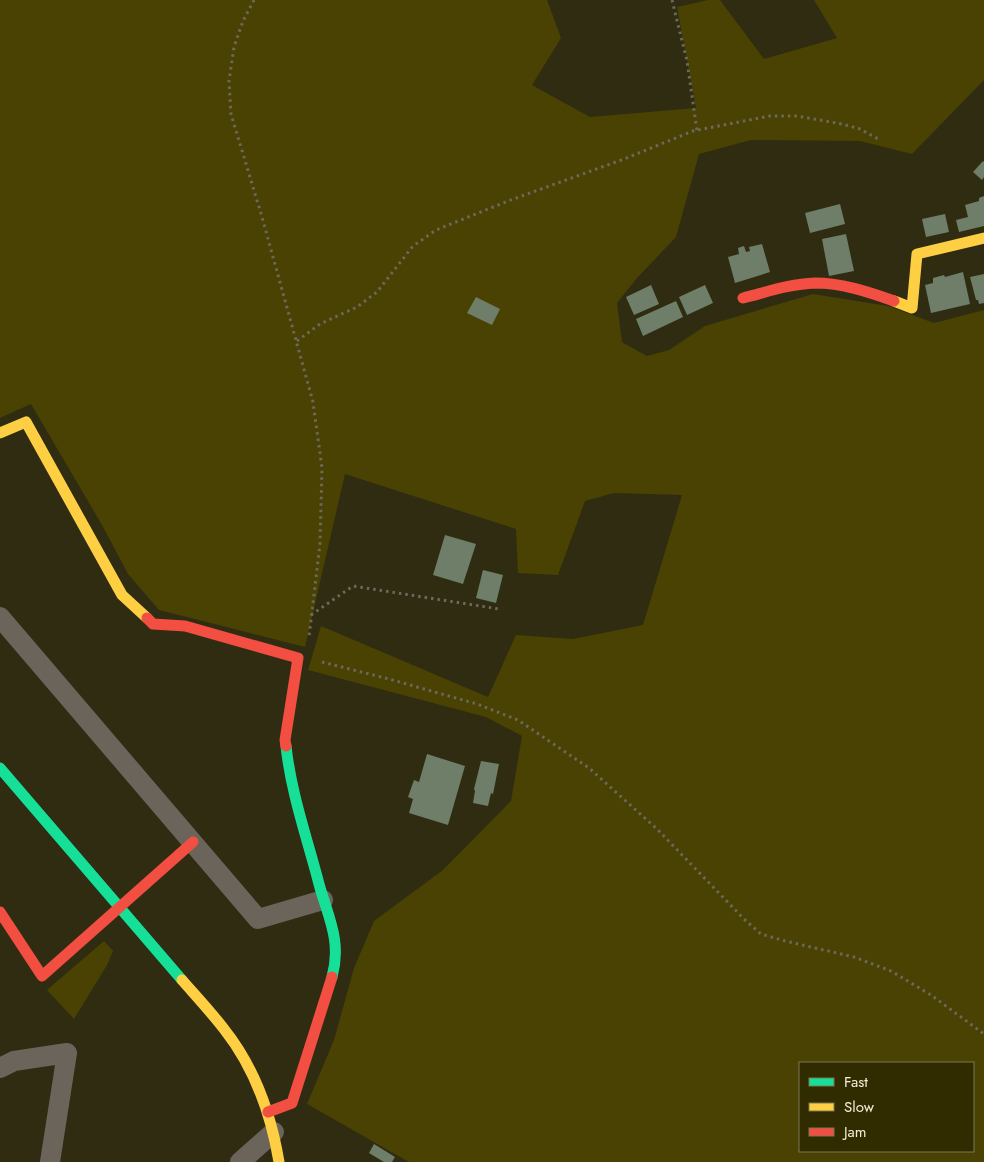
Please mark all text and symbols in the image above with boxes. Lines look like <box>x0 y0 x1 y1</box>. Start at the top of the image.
legend <box>799 1062 974 1152</box>
text: Fast <box>844 1071 868 1093</box>
text: Slow <box>844 1096 875 1118</box>
text: Jam <box>842 1121 867 1143</box>

